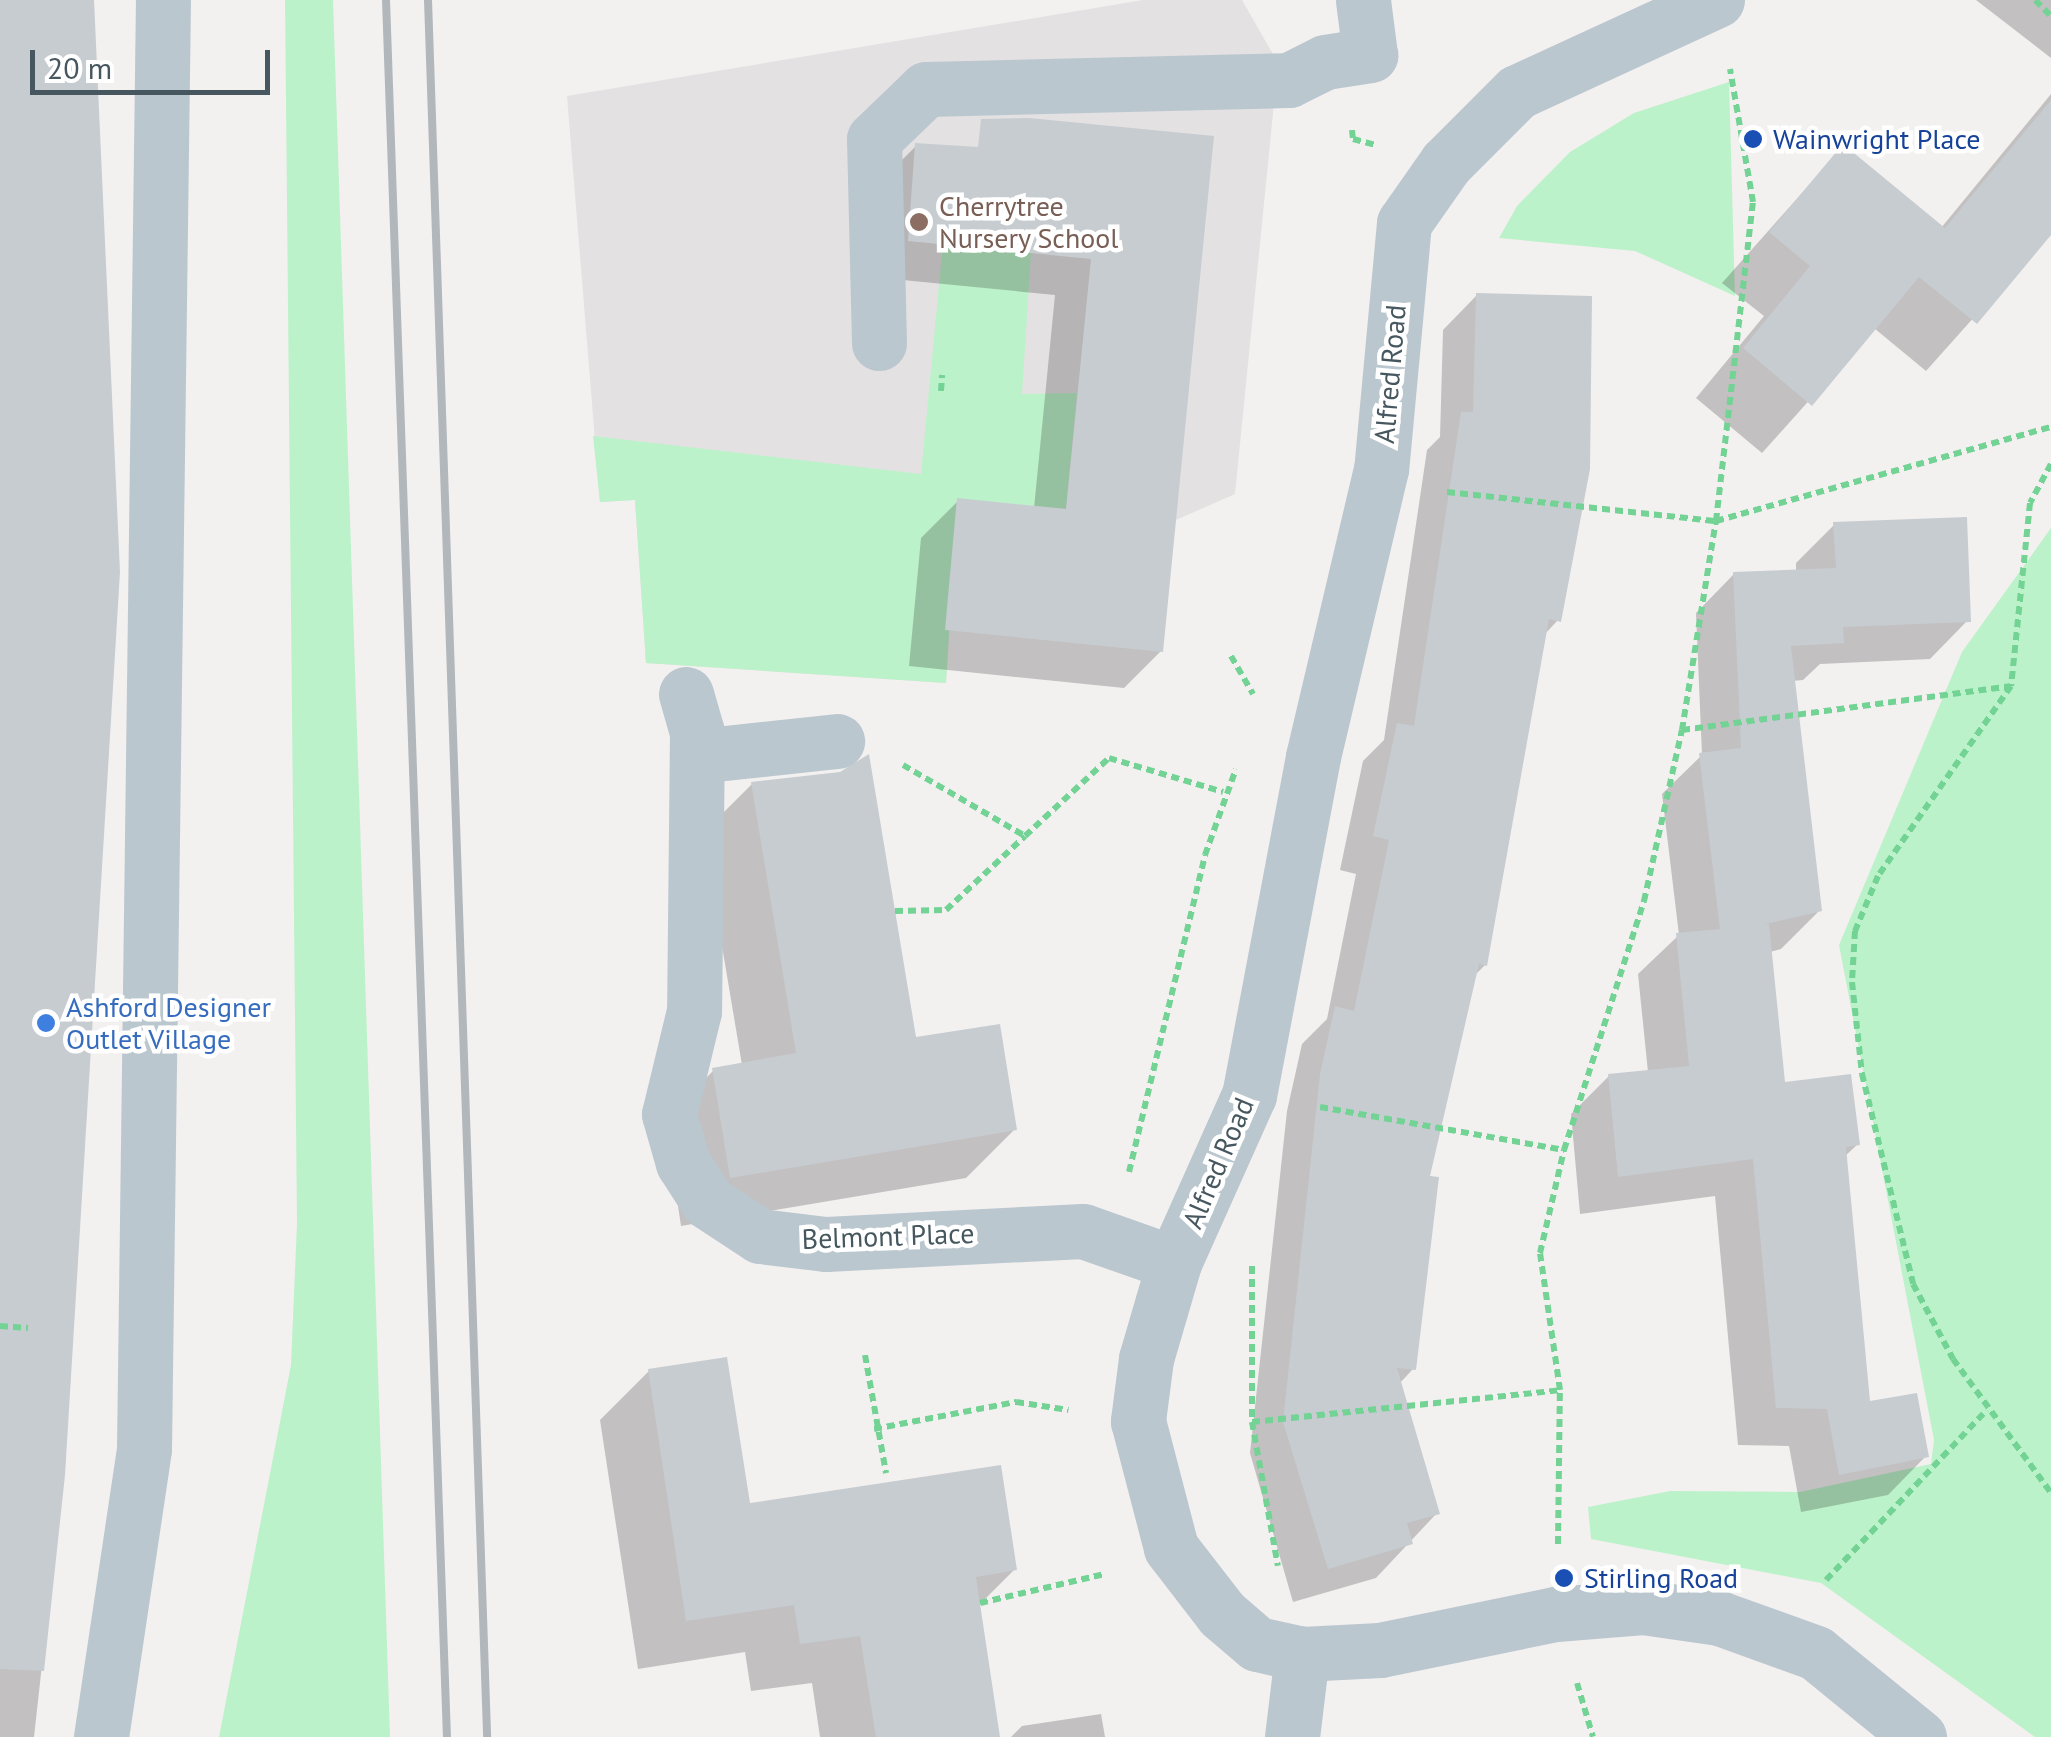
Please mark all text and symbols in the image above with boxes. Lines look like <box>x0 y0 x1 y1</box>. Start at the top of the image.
scale bar <box>35 30 275 92</box>
text: 20 m <box>47 48 112 87</box>
place label: Wainwright Place <box>1773 122 1981 156</box>
marker: Wainwright Place <box>1742 128 1764 150</box>
place label: Cherrytree Nursery School <box>939 189 1120 255</box>
marker: Cherrytree Nursery School <box>908 211 930 233</box>
street label: Alfred Road <box>1367 303 1413 445</box>
place label: Ashford Designer Outlet Village <box>66 990 271 1056</box>
marker: Ashford Designer Outlet Village <box>35 1012 57 1034</box>
street label: Alfred Road <box>1175 1092 1261 1234</box>
street label: Belmont Place <box>801 1216 975 1256</box>
place label: Stirling Road <box>1584 1561 1738 1595</box>
marker: Stirling Road <box>1553 1567 1575 1589</box>

